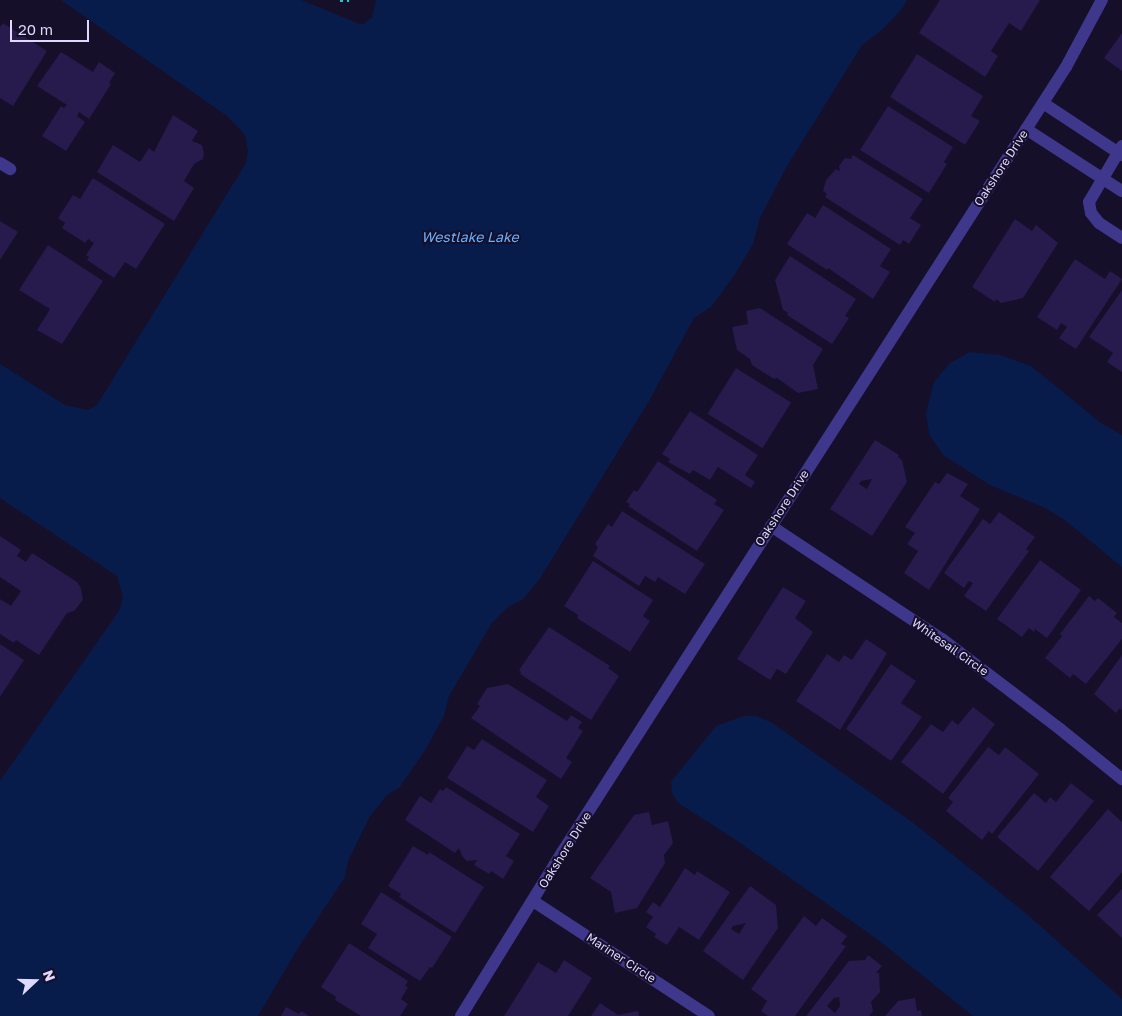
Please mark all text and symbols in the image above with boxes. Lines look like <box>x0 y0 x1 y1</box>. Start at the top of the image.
scale bar <box>12 10 91 42</box>
text: 20 m <box>18 20 53 38</box>
street label: Oakshore Drive <box>971 127 1031 209</box>
water label: Westlake Lake <box>421 229 519 245</box>
street label: Oakshore Drive <box>752 467 812 549</box>
street label: Whitesail Circle <box>909 615 991 679</box>
street label: Oakshore Drive <box>536 809 594 891</box>
street label: Mariner Circle <box>583 930 659 986</box>
north arrow <box>10 956 60 1006</box>
text: N <box>40 967 59 983</box>

